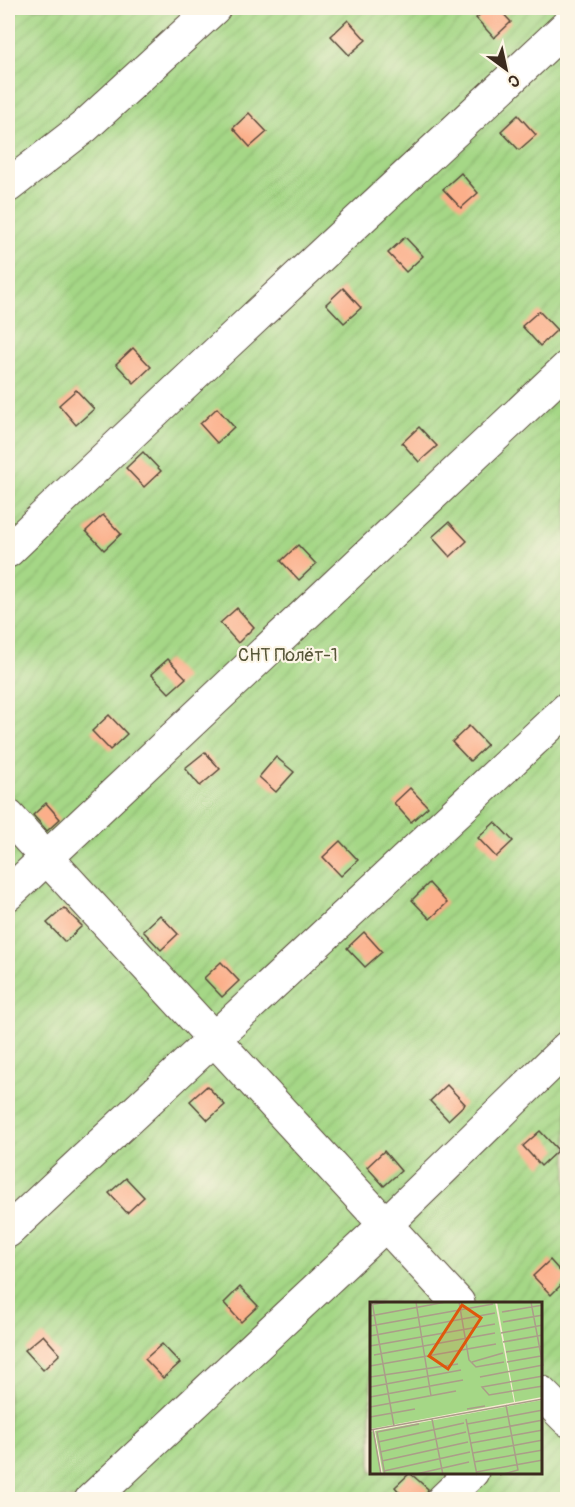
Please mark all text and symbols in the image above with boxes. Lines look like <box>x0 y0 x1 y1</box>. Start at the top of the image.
north arrow <box>476 39 536 99</box>
text: С <box>504 70 523 92</box>
park label: СНТ Полёт-1 <box>238 644 338 667</box>
inset map <box>370 1302 542 1474</box>

